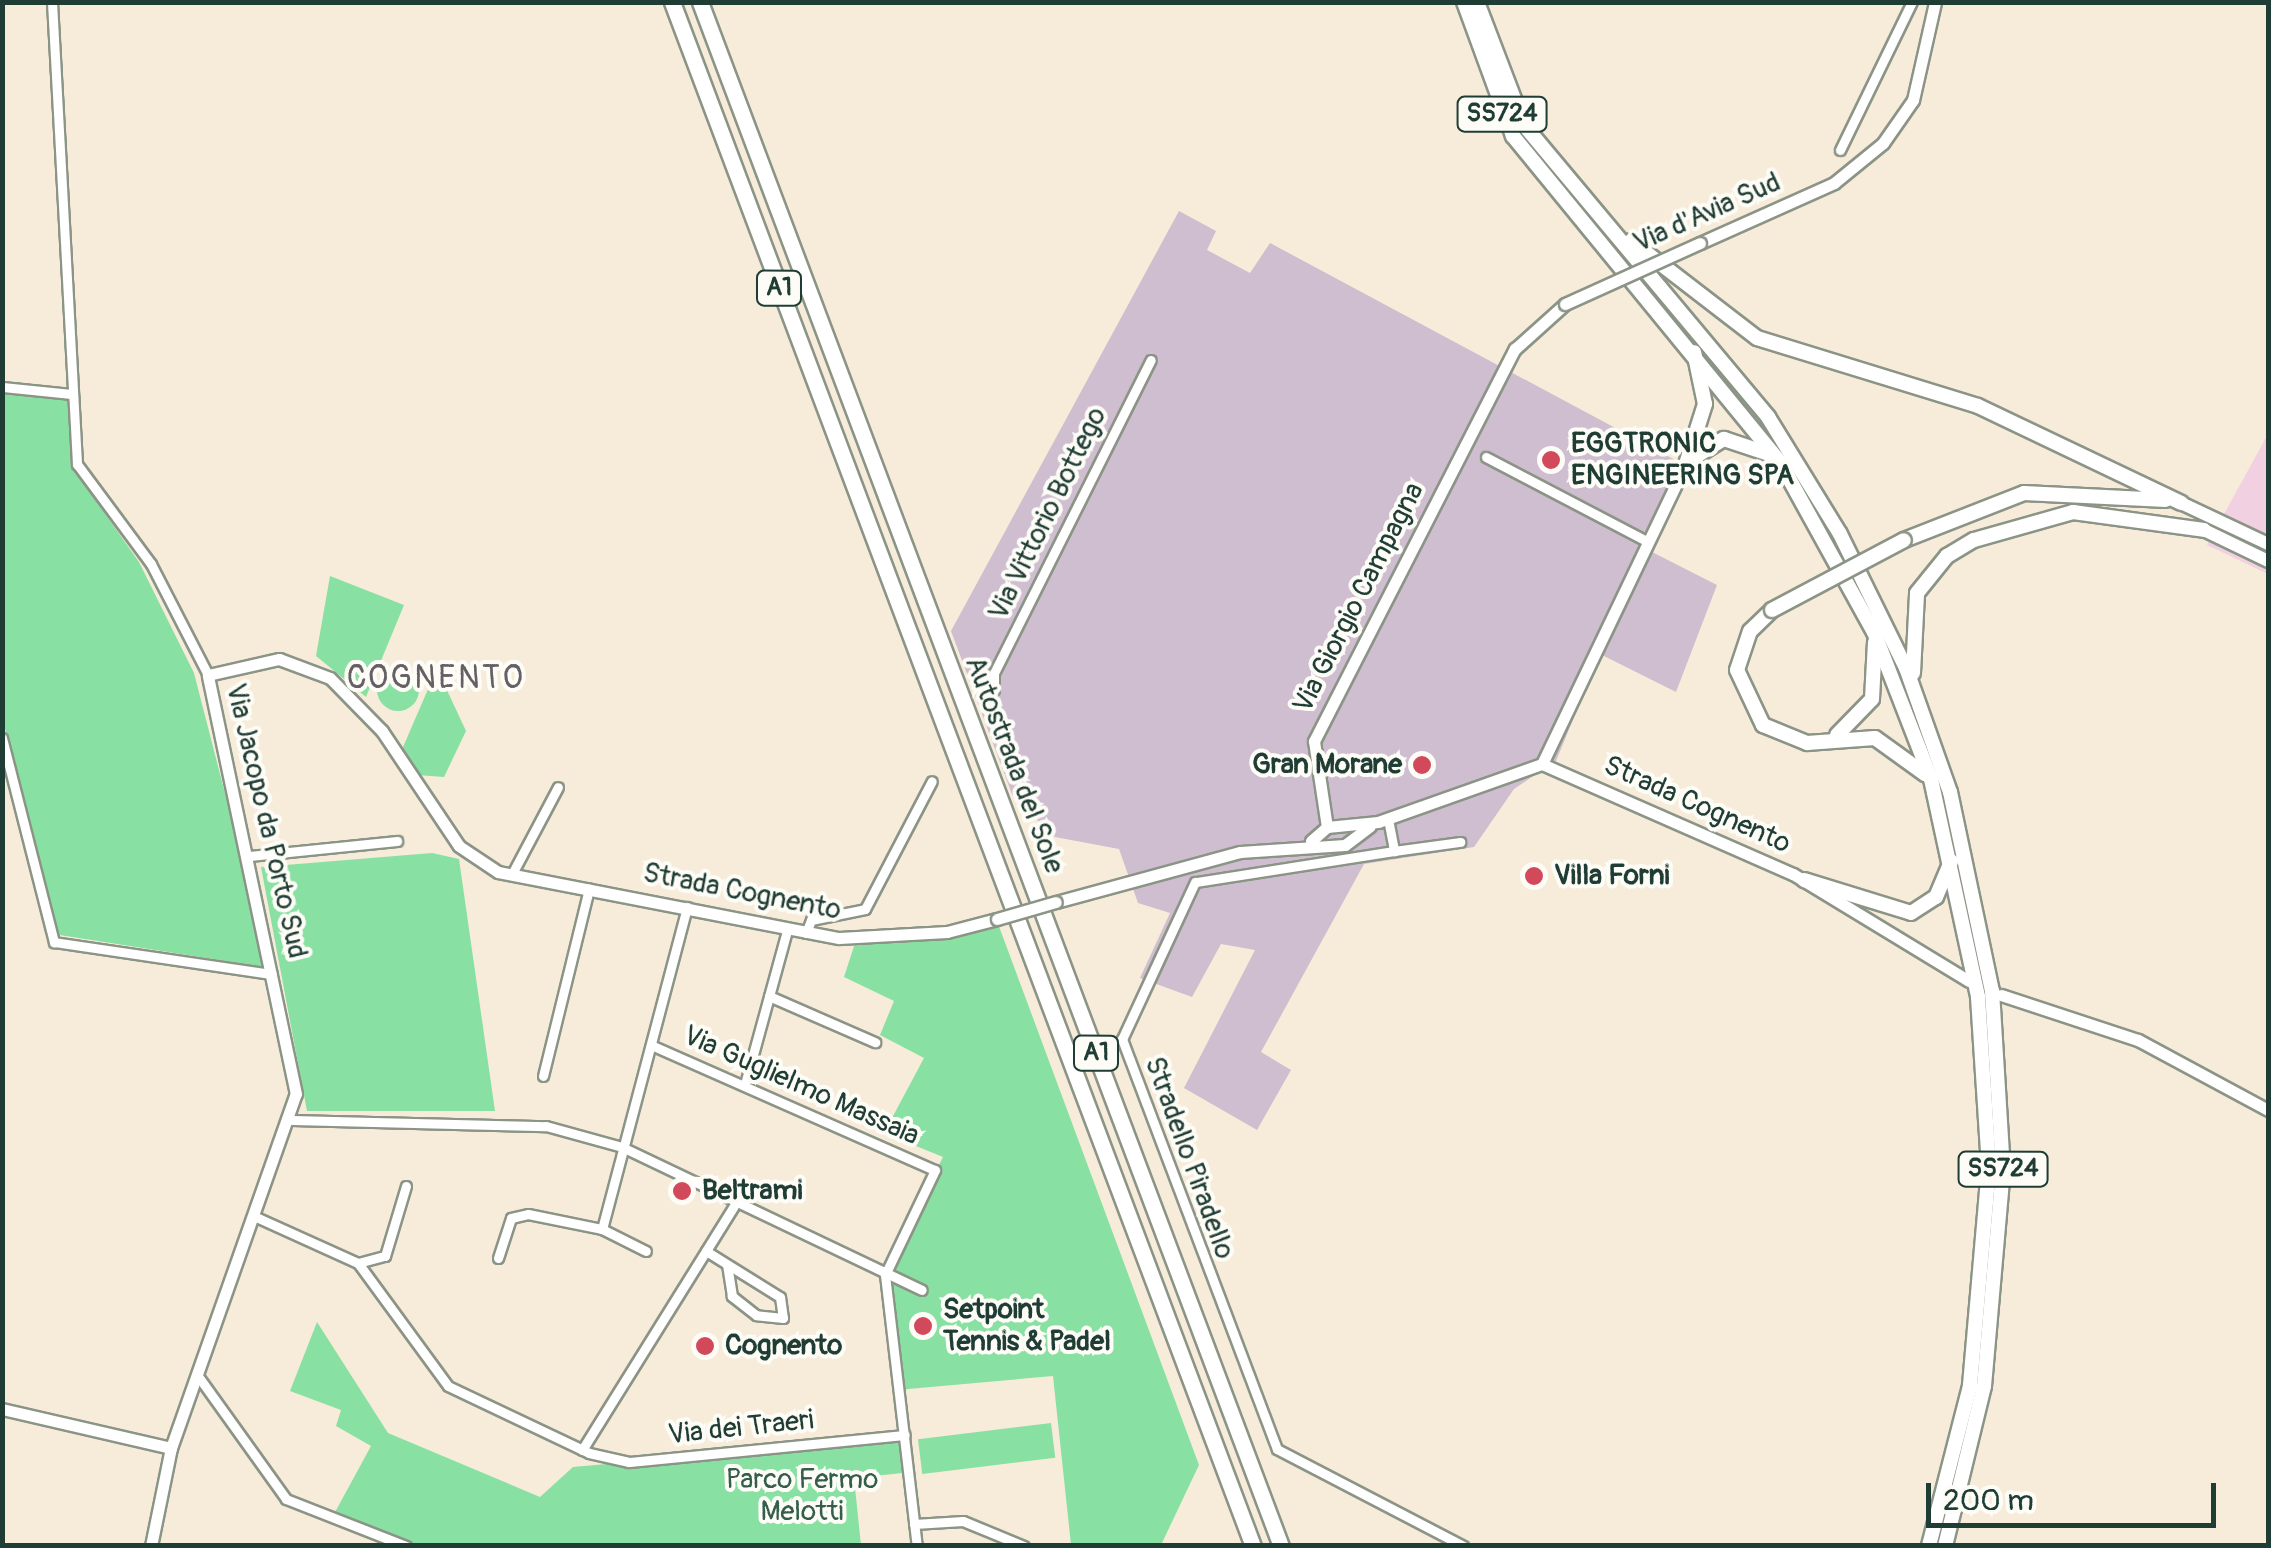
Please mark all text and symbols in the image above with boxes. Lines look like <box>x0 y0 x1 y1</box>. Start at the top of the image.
road number: SS724 <box>1454 94 1550 134</box>
street label: Via d'Avia Sud <box>1628 166 1786 260</box>
road number: A1 <box>754 268 804 308</box>
street label: Via Vittorio Bottego <box>982 402 1114 626</box>
place label: EGGTRONIC ENGINEERING SPA <box>1571 427 1794 493</box>
marker: EGGTRONIC ENGINEERING SPA <box>1540 449 1562 471</box>
street label: Via Giorgio Campagna <box>1286 477 1432 719</box>
street label: Autostrada del Sole <box>957 652 1071 878</box>
district label: COGNENTO <box>347 659 525 697</box>
street label: Via Jacopo da Porto Sud <box>218 680 314 962</box>
place label: Gran Morane <box>1252 748 1402 782</box>
street label: Strada Cognento <box>1598 749 1796 861</box>
marker: Gran Morane <box>1411 754 1433 776</box>
street label: Strada Cognento <box>640 856 844 928</box>
place label: Villa Forni <box>1554 859 1669 893</box>
marker: Villa Forni <box>1523 865 1545 887</box>
street label: Via Guglielmo Massaia <box>678 1019 924 1153</box>
road number: A1 <box>1071 1033 1121 1073</box>
street label: Stradello Piradello <box>1137 1052 1241 1264</box>
road number: SS724 <box>1956 1149 2050 1189</box>
place label: Beltrami <box>702 1174 802 1208</box>
marker: Beltrami <box>671 1180 693 1202</box>
place label: Setpoint Tennis & Padel <box>943 1293 1111 1359</box>
marker: Setpoint Tennis & Padel <box>912 1315 934 1337</box>
place label: Cognento <box>725 1329 842 1363</box>
marker: Cognento <box>694 1335 716 1357</box>
street label: Via dei Traeri <box>667 1404 815 1452</box>
park label: Parco Fermo Melotti <box>726 1463 878 1529</box>
scale bar <box>1931 1463 2221 1525</box>
text: 200 m <box>1943 1482 2034 1519</box>

